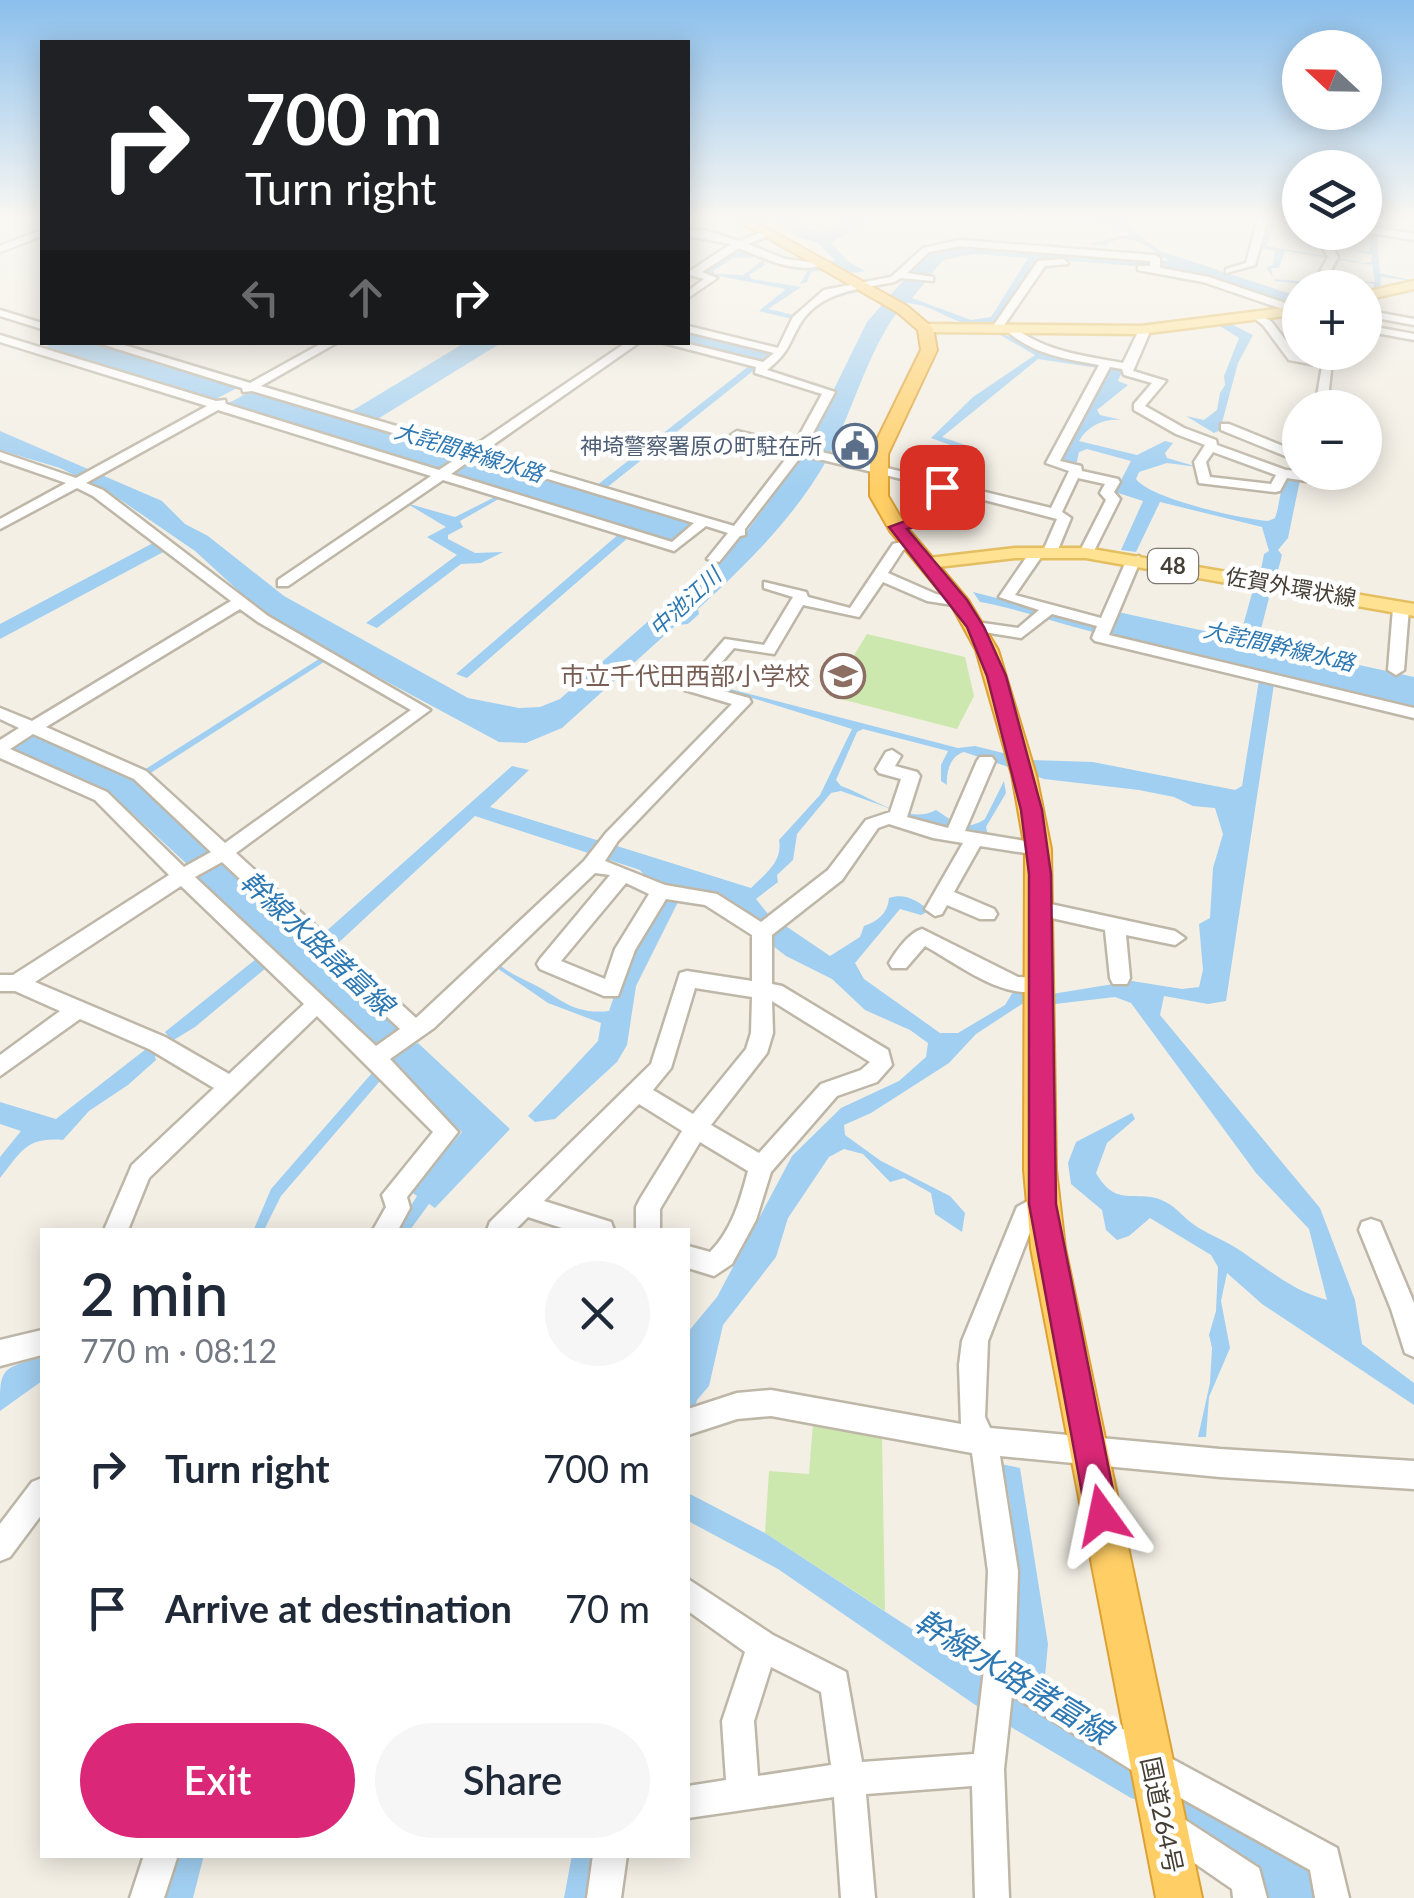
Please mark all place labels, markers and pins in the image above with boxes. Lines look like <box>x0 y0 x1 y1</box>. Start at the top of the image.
public building icon: 神埼警察署原の町駐在所 <box>832 423 878 469</box>
place label: 神埼警察署原の町駐在所 <box>580 432 822 459</box>
pin <box>900 445 985 530</box>
school or university icon: 市立千代田西部小学校 <box>820 653 866 699</box>
place label: 市立千代田西部小学校 <box>560 660 810 690</box>

